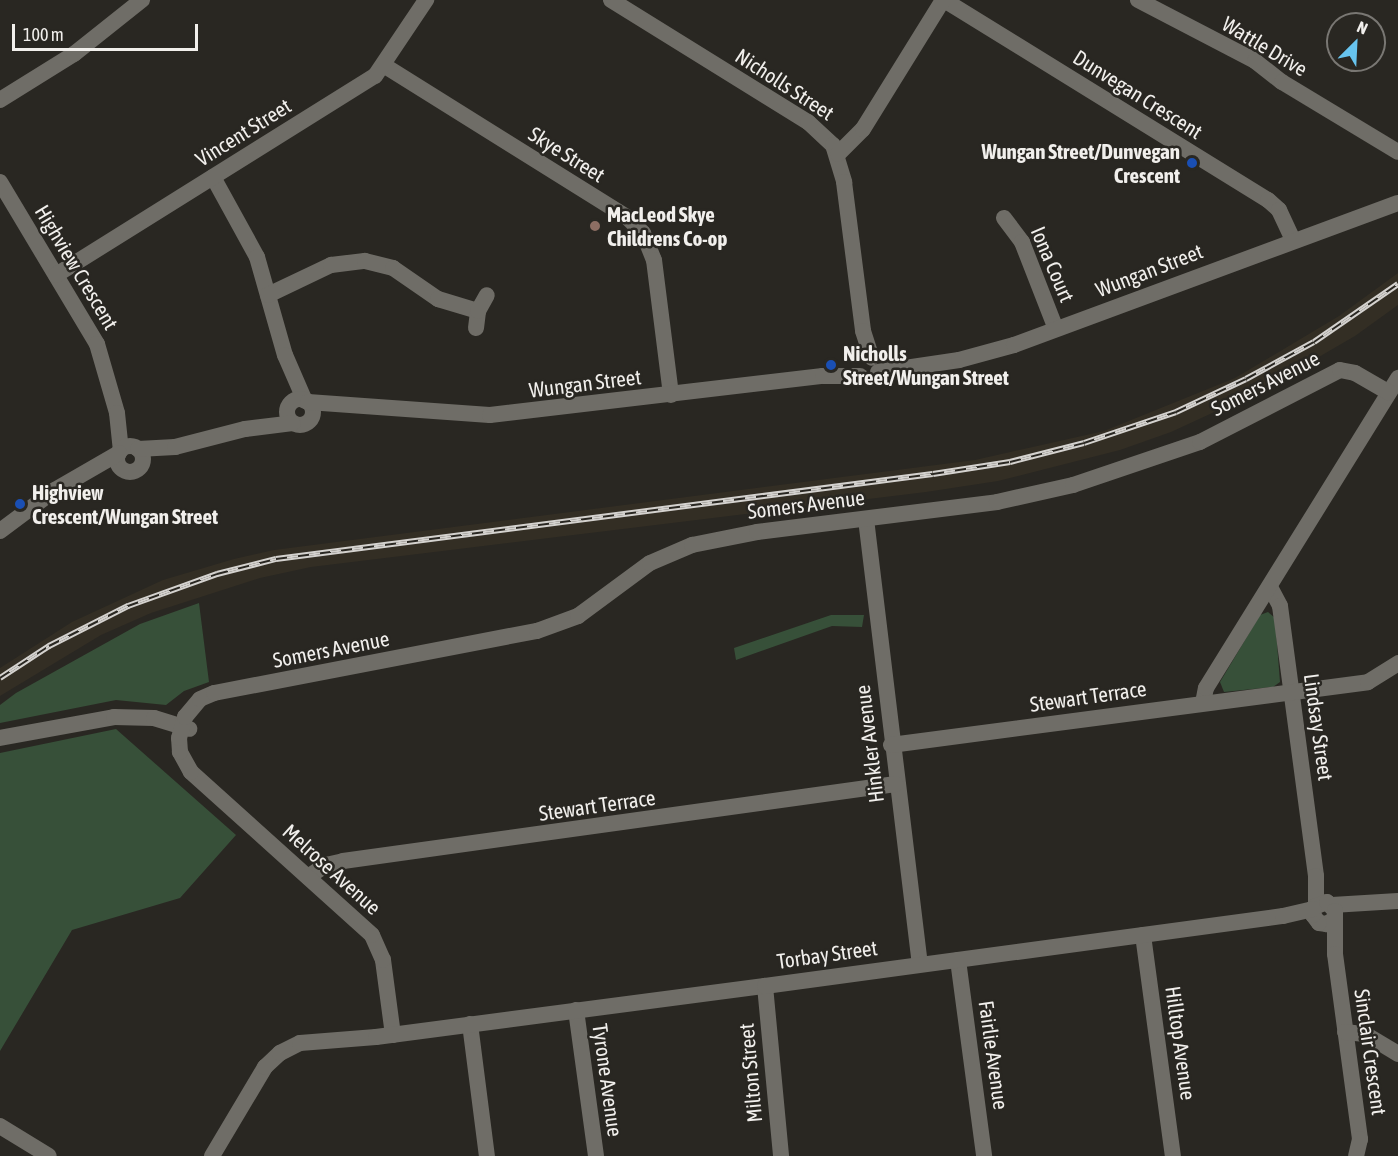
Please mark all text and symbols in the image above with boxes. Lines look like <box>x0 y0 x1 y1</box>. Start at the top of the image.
street label: Wattle Drive <box>1218 11 1312 81</box>
scale bar <box>15 12 201 50</box>
north arrow <box>1326 12 1386 72</box>
text: N <box>1355 17 1370 38</box>
text: 100 m <box>23 24 64 45</box>
street label: Nicholls Street <box>731 43 839 125</box>
street label: Dunvegan Crescent <box>1069 44 1207 144</box>
street label: Vincent Street <box>191 93 295 171</box>
street label: Skye Street <box>524 121 610 187</box>
place label: Wungan Street/Dunvegan Crescent <box>982 138 1180 188</box>
marker: Wungan Street/Dunvegan Crescent <box>1185 156 1199 170</box>
street label: Highview Crescent <box>30 200 124 334</box>
place label: MacLeod Skye Childrens Co-op <box>607 201 727 251</box>
marker: MacLeod Skye Childrens Co-op <box>588 219 602 233</box>
street label: Iona Court <box>1026 222 1080 306</box>
street label: Wungan Street <box>1092 238 1206 302</box>
place label: Nicholls Street/Wungan Street <box>843 340 1009 390</box>
street label: Somers Avenue <box>1207 345 1323 421</box>
marker: Nicholls Street/Wungan Street <box>824 358 838 372</box>
street label: Wungan Street <box>528 364 642 402</box>
place label: Highview Crescent/Wungan Street <box>32 479 218 529</box>
street label: Somers Avenue <box>746 484 866 524</box>
marker: Highview Crescent/Wungan Street <box>13 497 27 511</box>
street label: Somers Avenue <box>271 625 391 673</box>
street label: Lindsay Street <box>1299 672 1339 782</box>
street label: Stewart Terrace <box>1028 675 1148 717</box>
street label: Hinkler Avenue <box>849 684 889 804</box>
street label: Stewart Terrace <box>537 784 657 826</box>
street label: Melrose Avenue <box>278 818 386 920</box>
street label: Torbay Street <box>775 934 879 974</box>
street label: Hilltop Avenue <box>1161 984 1201 1102</box>
street label: Sinclair Crescent <box>1350 987 1392 1117</box>
street label: Fairlie Avenue <box>974 999 1014 1111</box>
street label: Tyrone Avenue <box>588 1022 628 1138</box>
street label: Milton Street <box>733 1022 767 1124</box>

